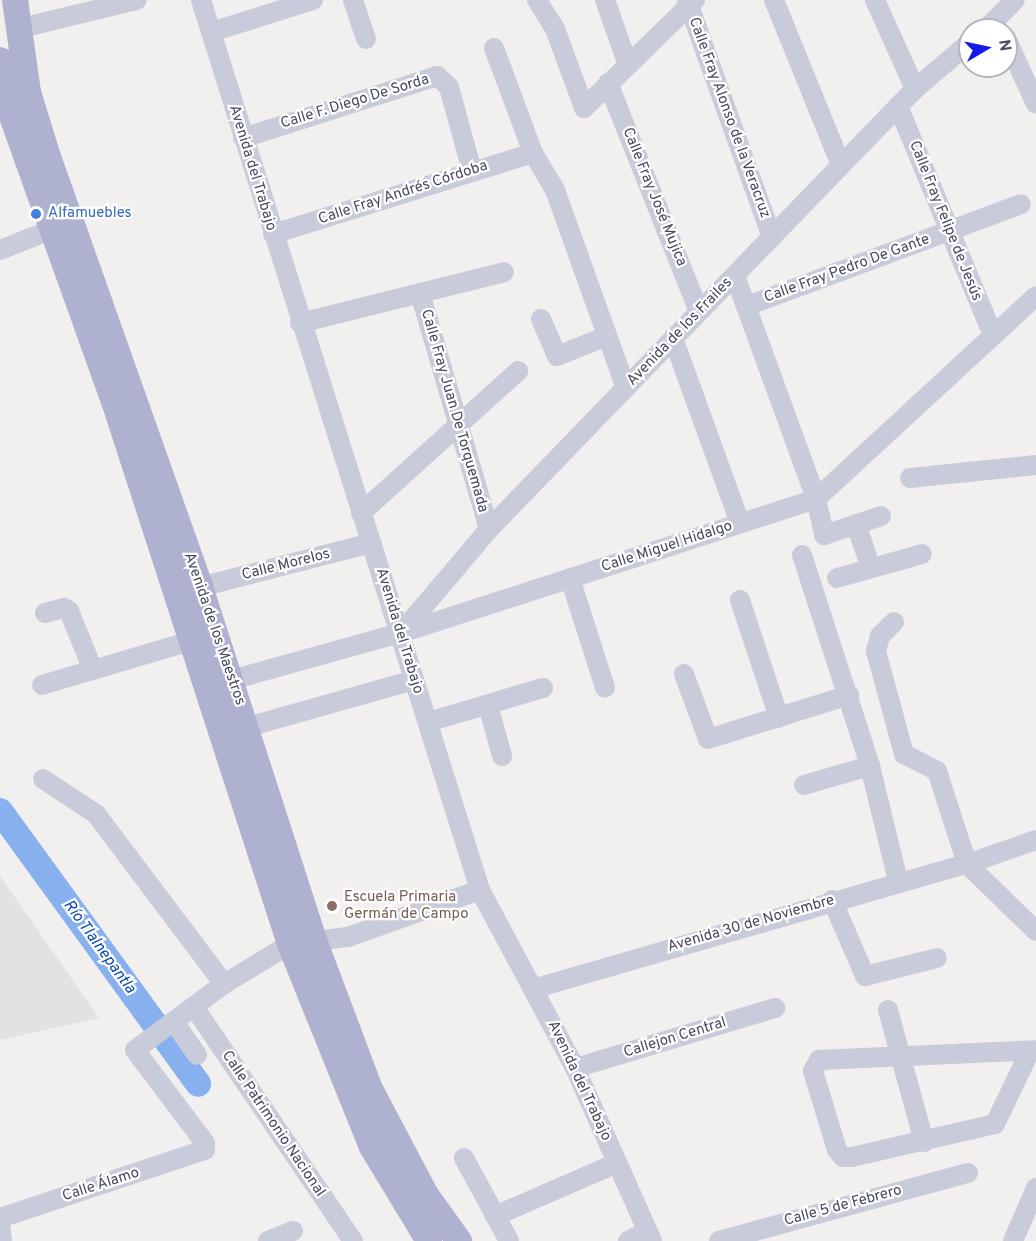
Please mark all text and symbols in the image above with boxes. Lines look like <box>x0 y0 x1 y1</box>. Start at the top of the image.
street label: Calle Fray Alonso de la Veracruz <box>684 15 774 221</box>
north arrow <box>958 18 1018 78</box>
text: N <box>993 38 1015 53</box>
street label: Calle F. Diego De Sorda <box>279 71 431 133</box>
street label: Avenida del Trabajo <box>224 103 280 233</box>
street label: Calle Fray José Mujica <box>618 125 690 269</box>
street label: Calle Fray Felipe de Jesús <box>905 138 985 304</box>
street label: Calle Fray Andrés Córdoba <box>316 157 490 229</box>
place label: Alfamuebles <box>48 205 132 223</box>
marker: Alfamuebles <box>29 207 43 221</box>
street label: Calle Fray Pedro De Gante <box>762 231 932 307</box>
street label: Avenida de los Frailes <box>624 274 736 390</box>
street label: Calle Fray Juan De Torquemada <box>416 307 492 515</box>
street label: Calle Miguel Hidalgo <box>599 517 735 577</box>
street label: Calle Morelos <box>240 545 332 585</box>
street label: Avenida de los Maestros <box>179 550 249 708</box>
street label: Avenida del Trabajo <box>371 566 427 696</box>
place label: Escuela Primaria Germán de Campo <box>344 888 469 923</box>
street label: Avenida 30 de Noviembre <box>666 892 836 956</box>
water label: Río Tlalnepantla <box>58 896 140 998</box>
marker: Escuela Primaria Germán de Campo <box>325 899 339 913</box>
street label: Callejon Central <box>622 1014 728 1062</box>
street label: Avenida del Trabajo <box>543 1018 615 1144</box>
street label: Calle Patrimonio Nacional <box>217 1048 329 1200</box>
street label: Calle Álamo <box>60 1164 142 1206</box>
street label: Calle 5 de Febrero <box>782 1182 904 1230</box>

